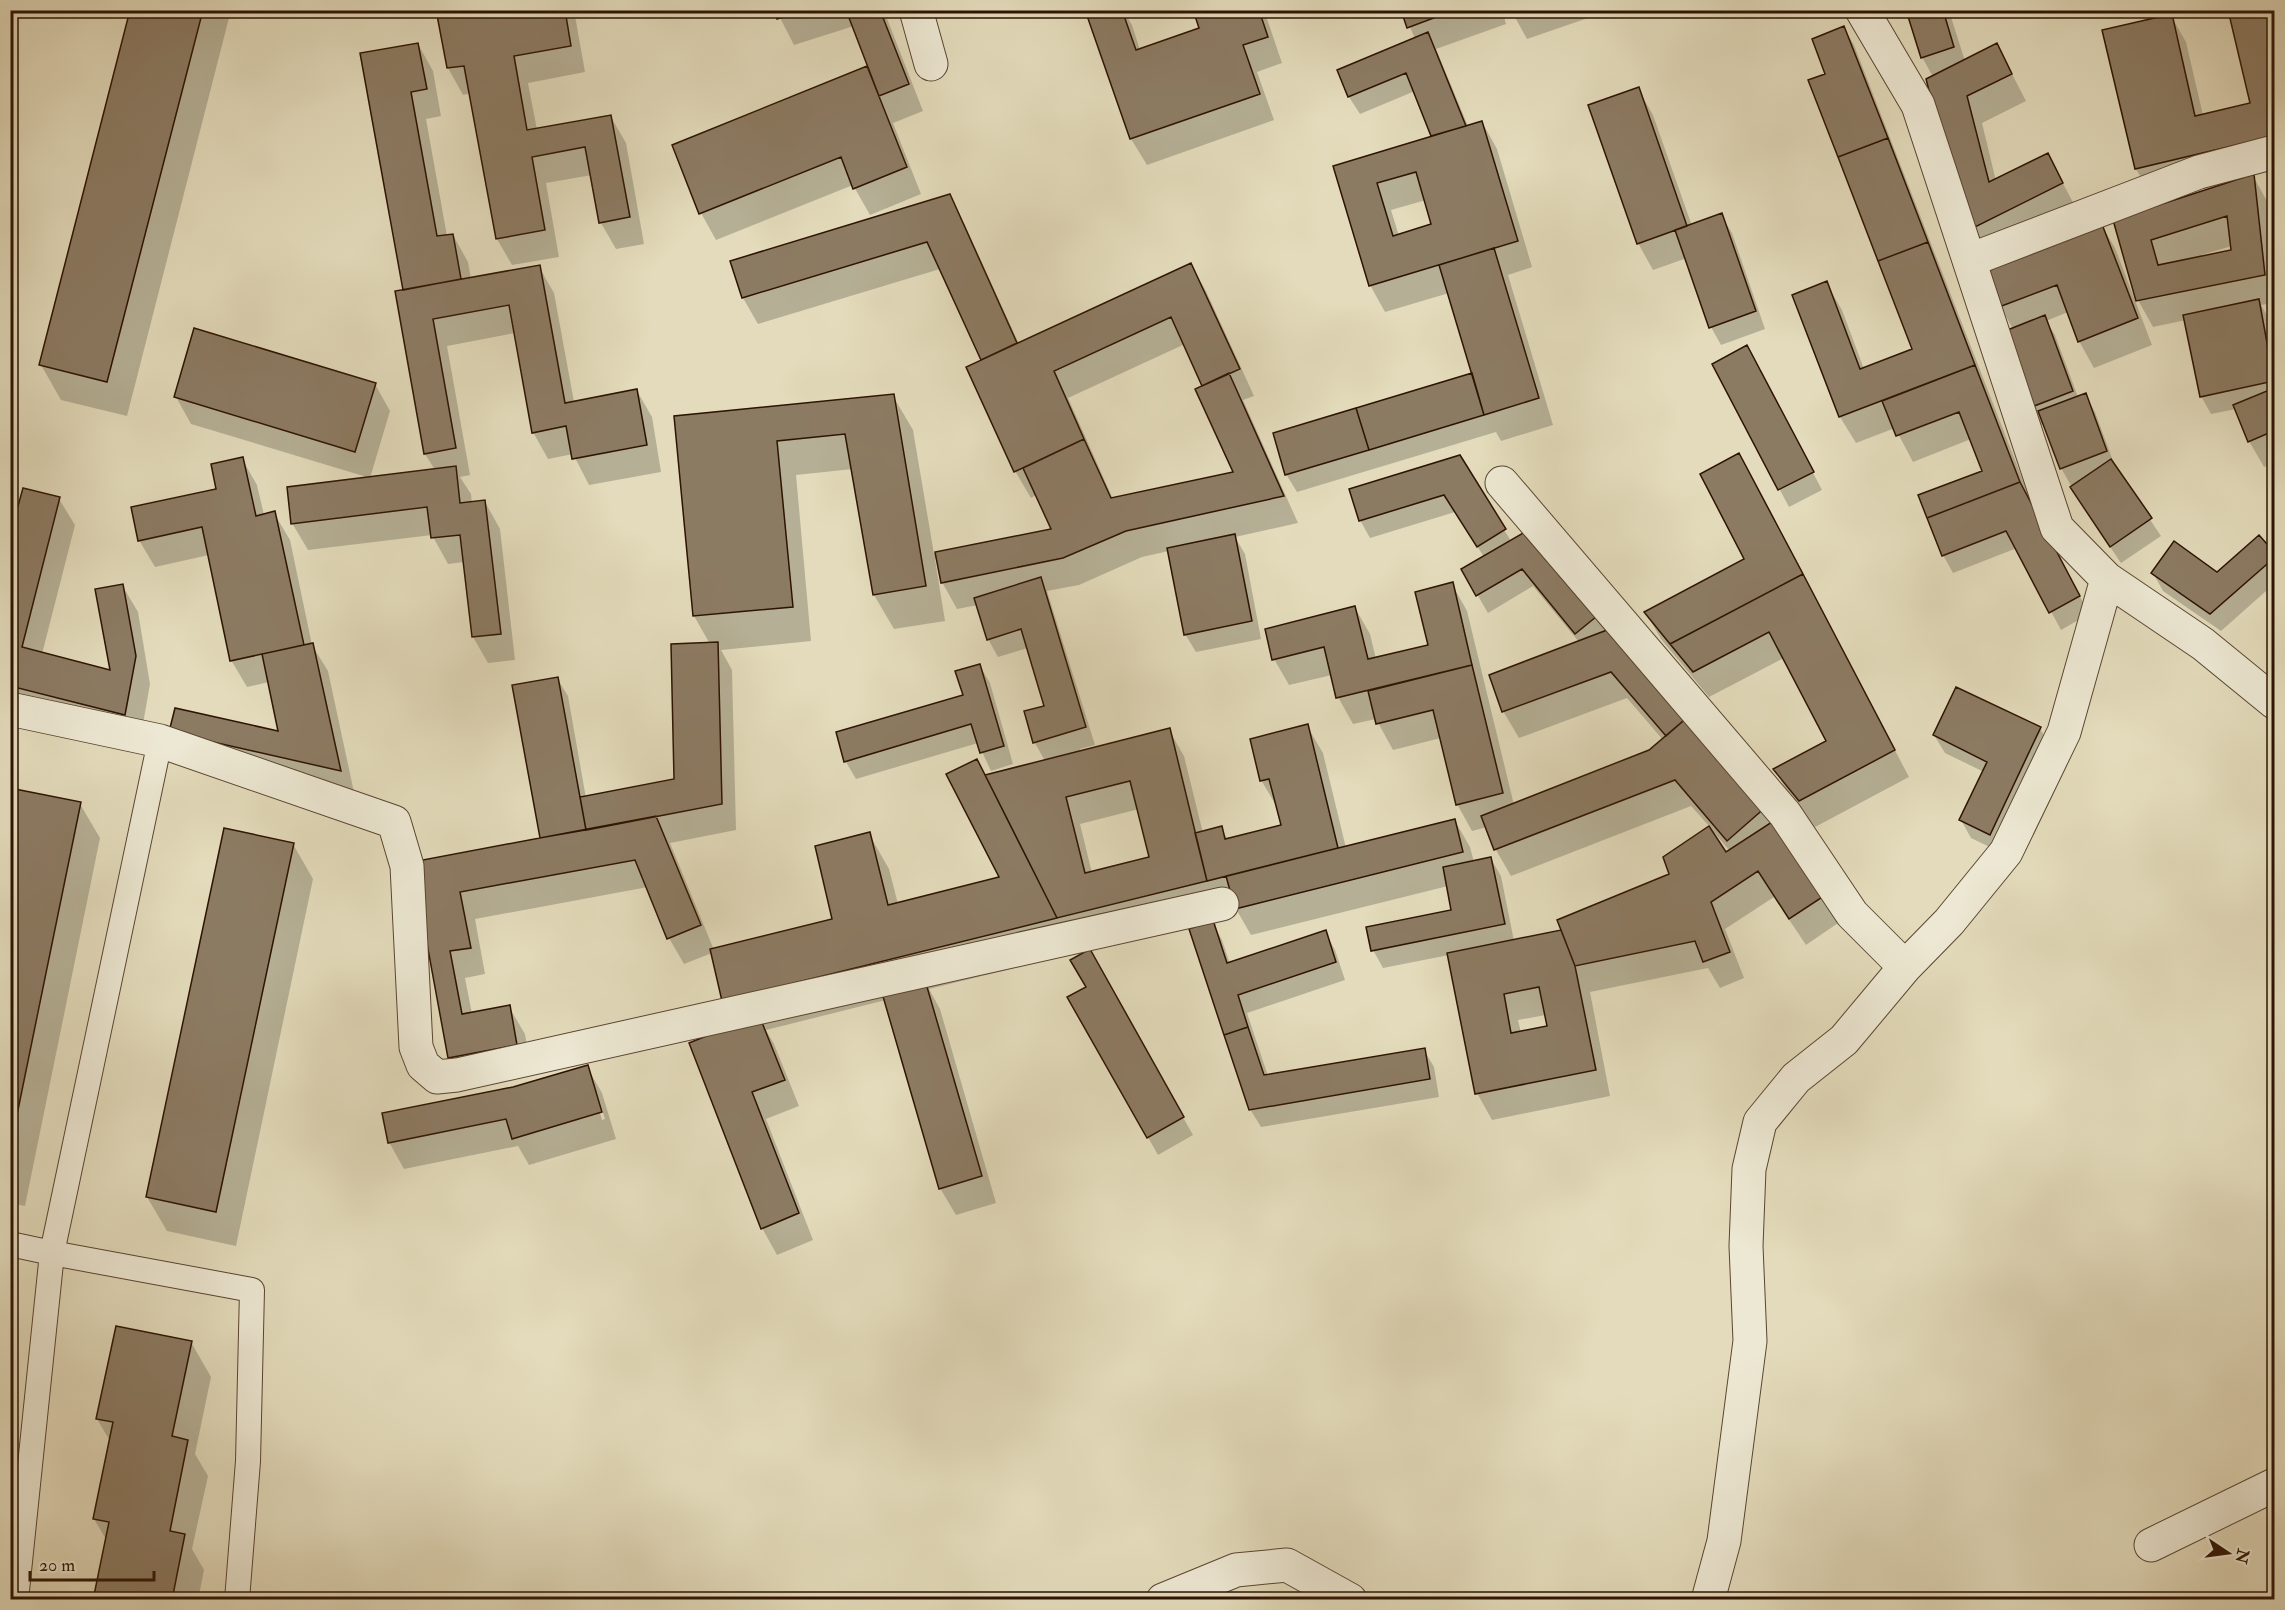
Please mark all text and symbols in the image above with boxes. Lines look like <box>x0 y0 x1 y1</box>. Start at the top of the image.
north arrow <box>2198 1523 2258 1583</box>
scale bar <box>30 1544 154 1582</box>
text: N <box>2230 1546 2253 1566</box>
text: 20 m <box>39 1554 75 1577</box>

